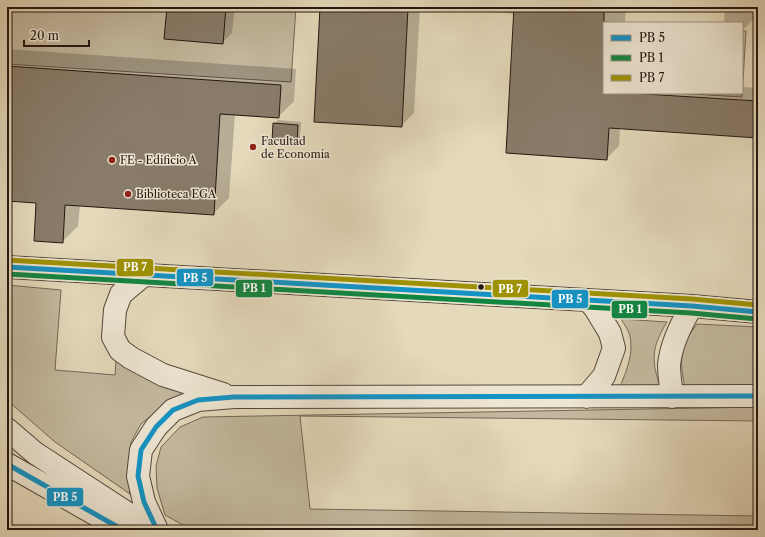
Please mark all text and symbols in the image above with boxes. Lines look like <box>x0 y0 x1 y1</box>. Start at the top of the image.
scale bar <box>24 22 89 48</box>
legend <box>603 22 743 94</box>
text: 20 m <box>30 28 59 43</box>
text: PB 5 <box>639 30 665 45</box>
text: PB 1 <box>639 50 663 65</box>
text: PB 7 <box>639 70 664 85</box>
place label: Facultad de Economía <box>261 134 330 161</box>
marker: Facultad de Economía <box>248 142 258 152</box>
place label: FE - Edificio A <box>120 153 198 167</box>
marker: FE - Edificio A <box>107 155 117 165</box>
place label: Biblioteca EGA <box>136 187 217 201</box>
marker: Biblioteca EGA <box>123 189 133 199</box>
line badge: PB 7 <box>116 258 154 277</box>
text: PB 7 <box>123 260 147 274</box>
line badge: PB 5 <box>176 268 214 287</box>
text: PB 5 <box>183 271 207 285</box>
line badge: PB 1 <box>235 279 273 298</box>
line badge: PB 7 <box>492 279 529 298</box>
text: PB 1 <box>242 281 266 295</box>
unlabelled marker <box>476 282 486 292</box>
text: PB 7 <box>498 282 522 296</box>
line badge: PB 5 <box>551 289 589 309</box>
text: PB 5 <box>558 292 582 306</box>
line badge: PB 1 <box>611 300 648 319</box>
text: PB 1 <box>618 302 642 316</box>
line badge: PB 5 <box>46 487 84 507</box>
text: PB 5 <box>53 490 77 504</box>

